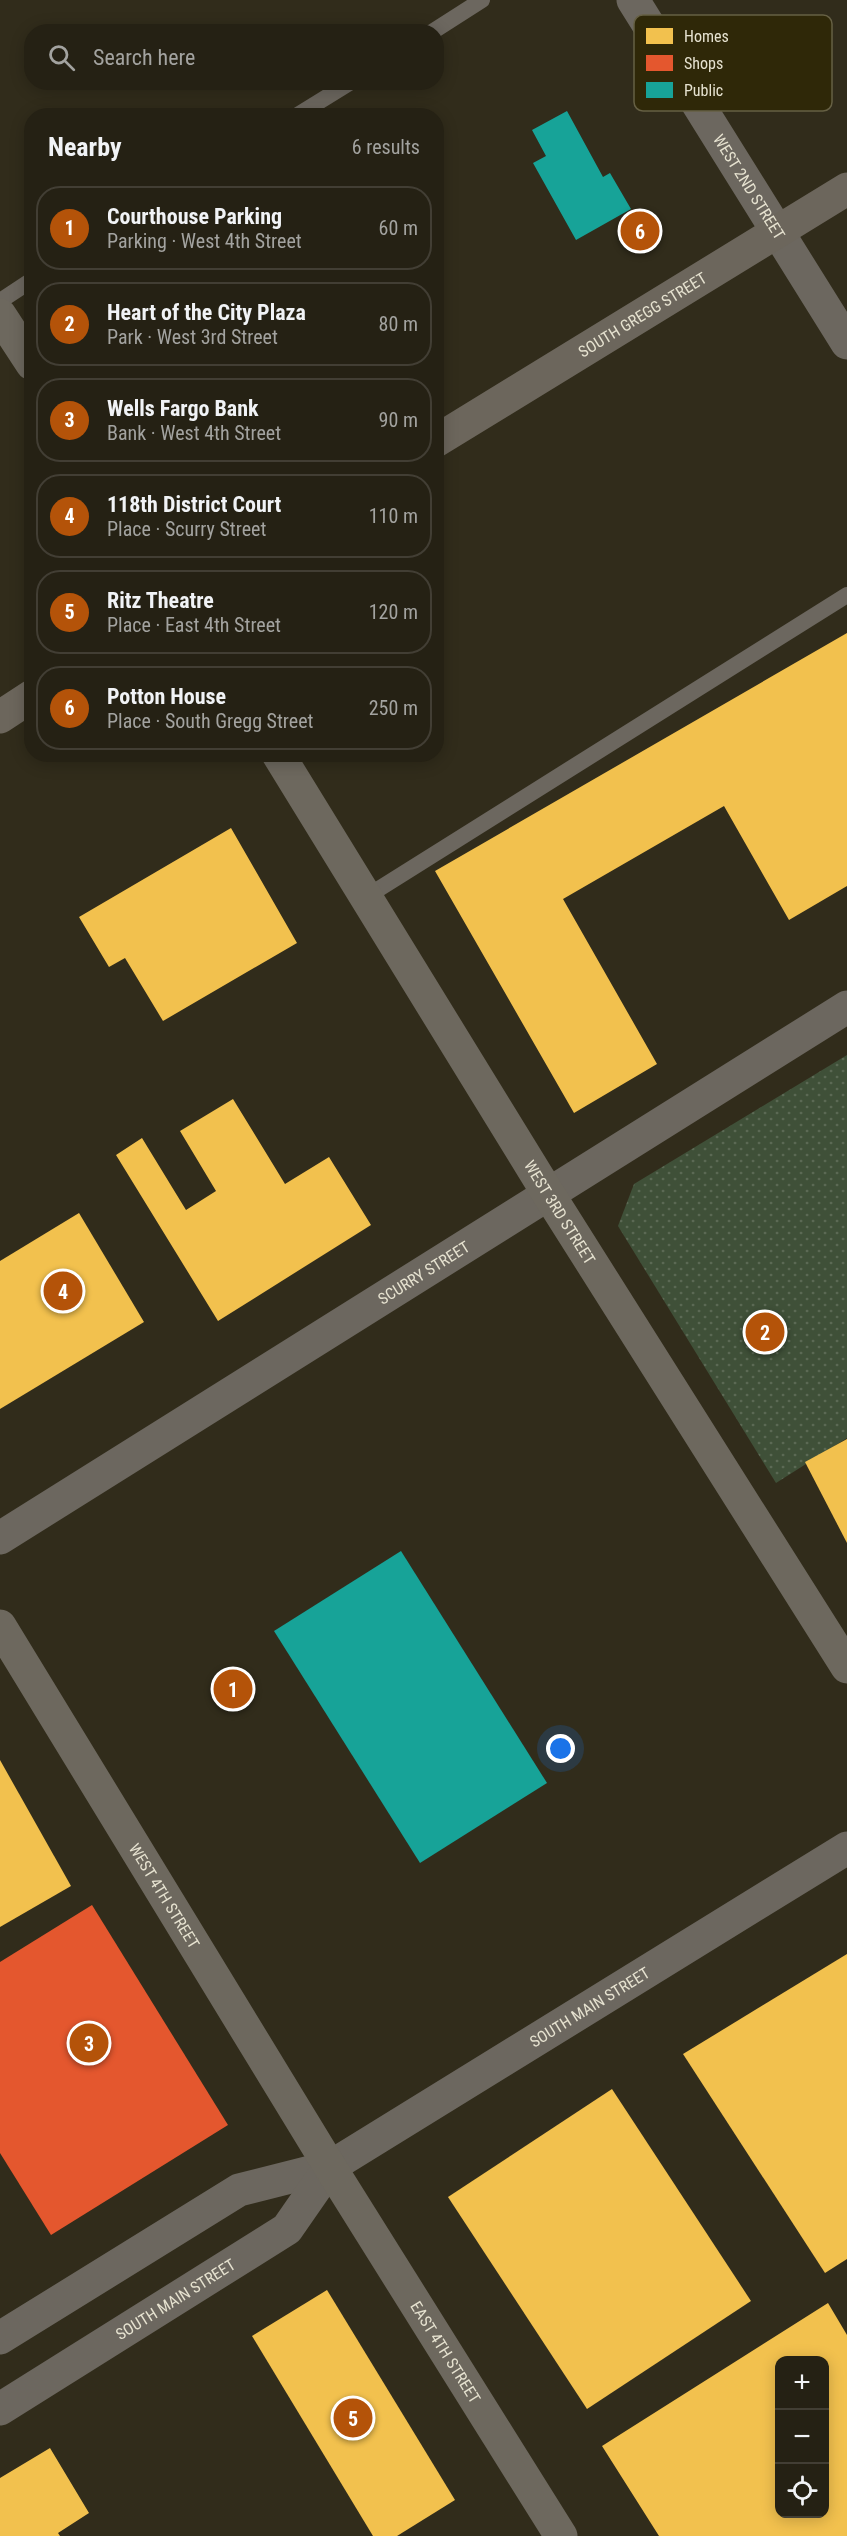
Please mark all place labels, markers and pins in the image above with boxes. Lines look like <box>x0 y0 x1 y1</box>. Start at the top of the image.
pin: 6 <box>620 208 660 254</box>
pin: 4 <box>44 1268 82 1314</box>
pin: 2 <box>746 1310 784 1354</box>
pin: 1 <box>214 1666 252 1712</box>
pin: 3 <box>70 2020 109 2066</box>
pin: 5 <box>334 2396 372 2440</box>

